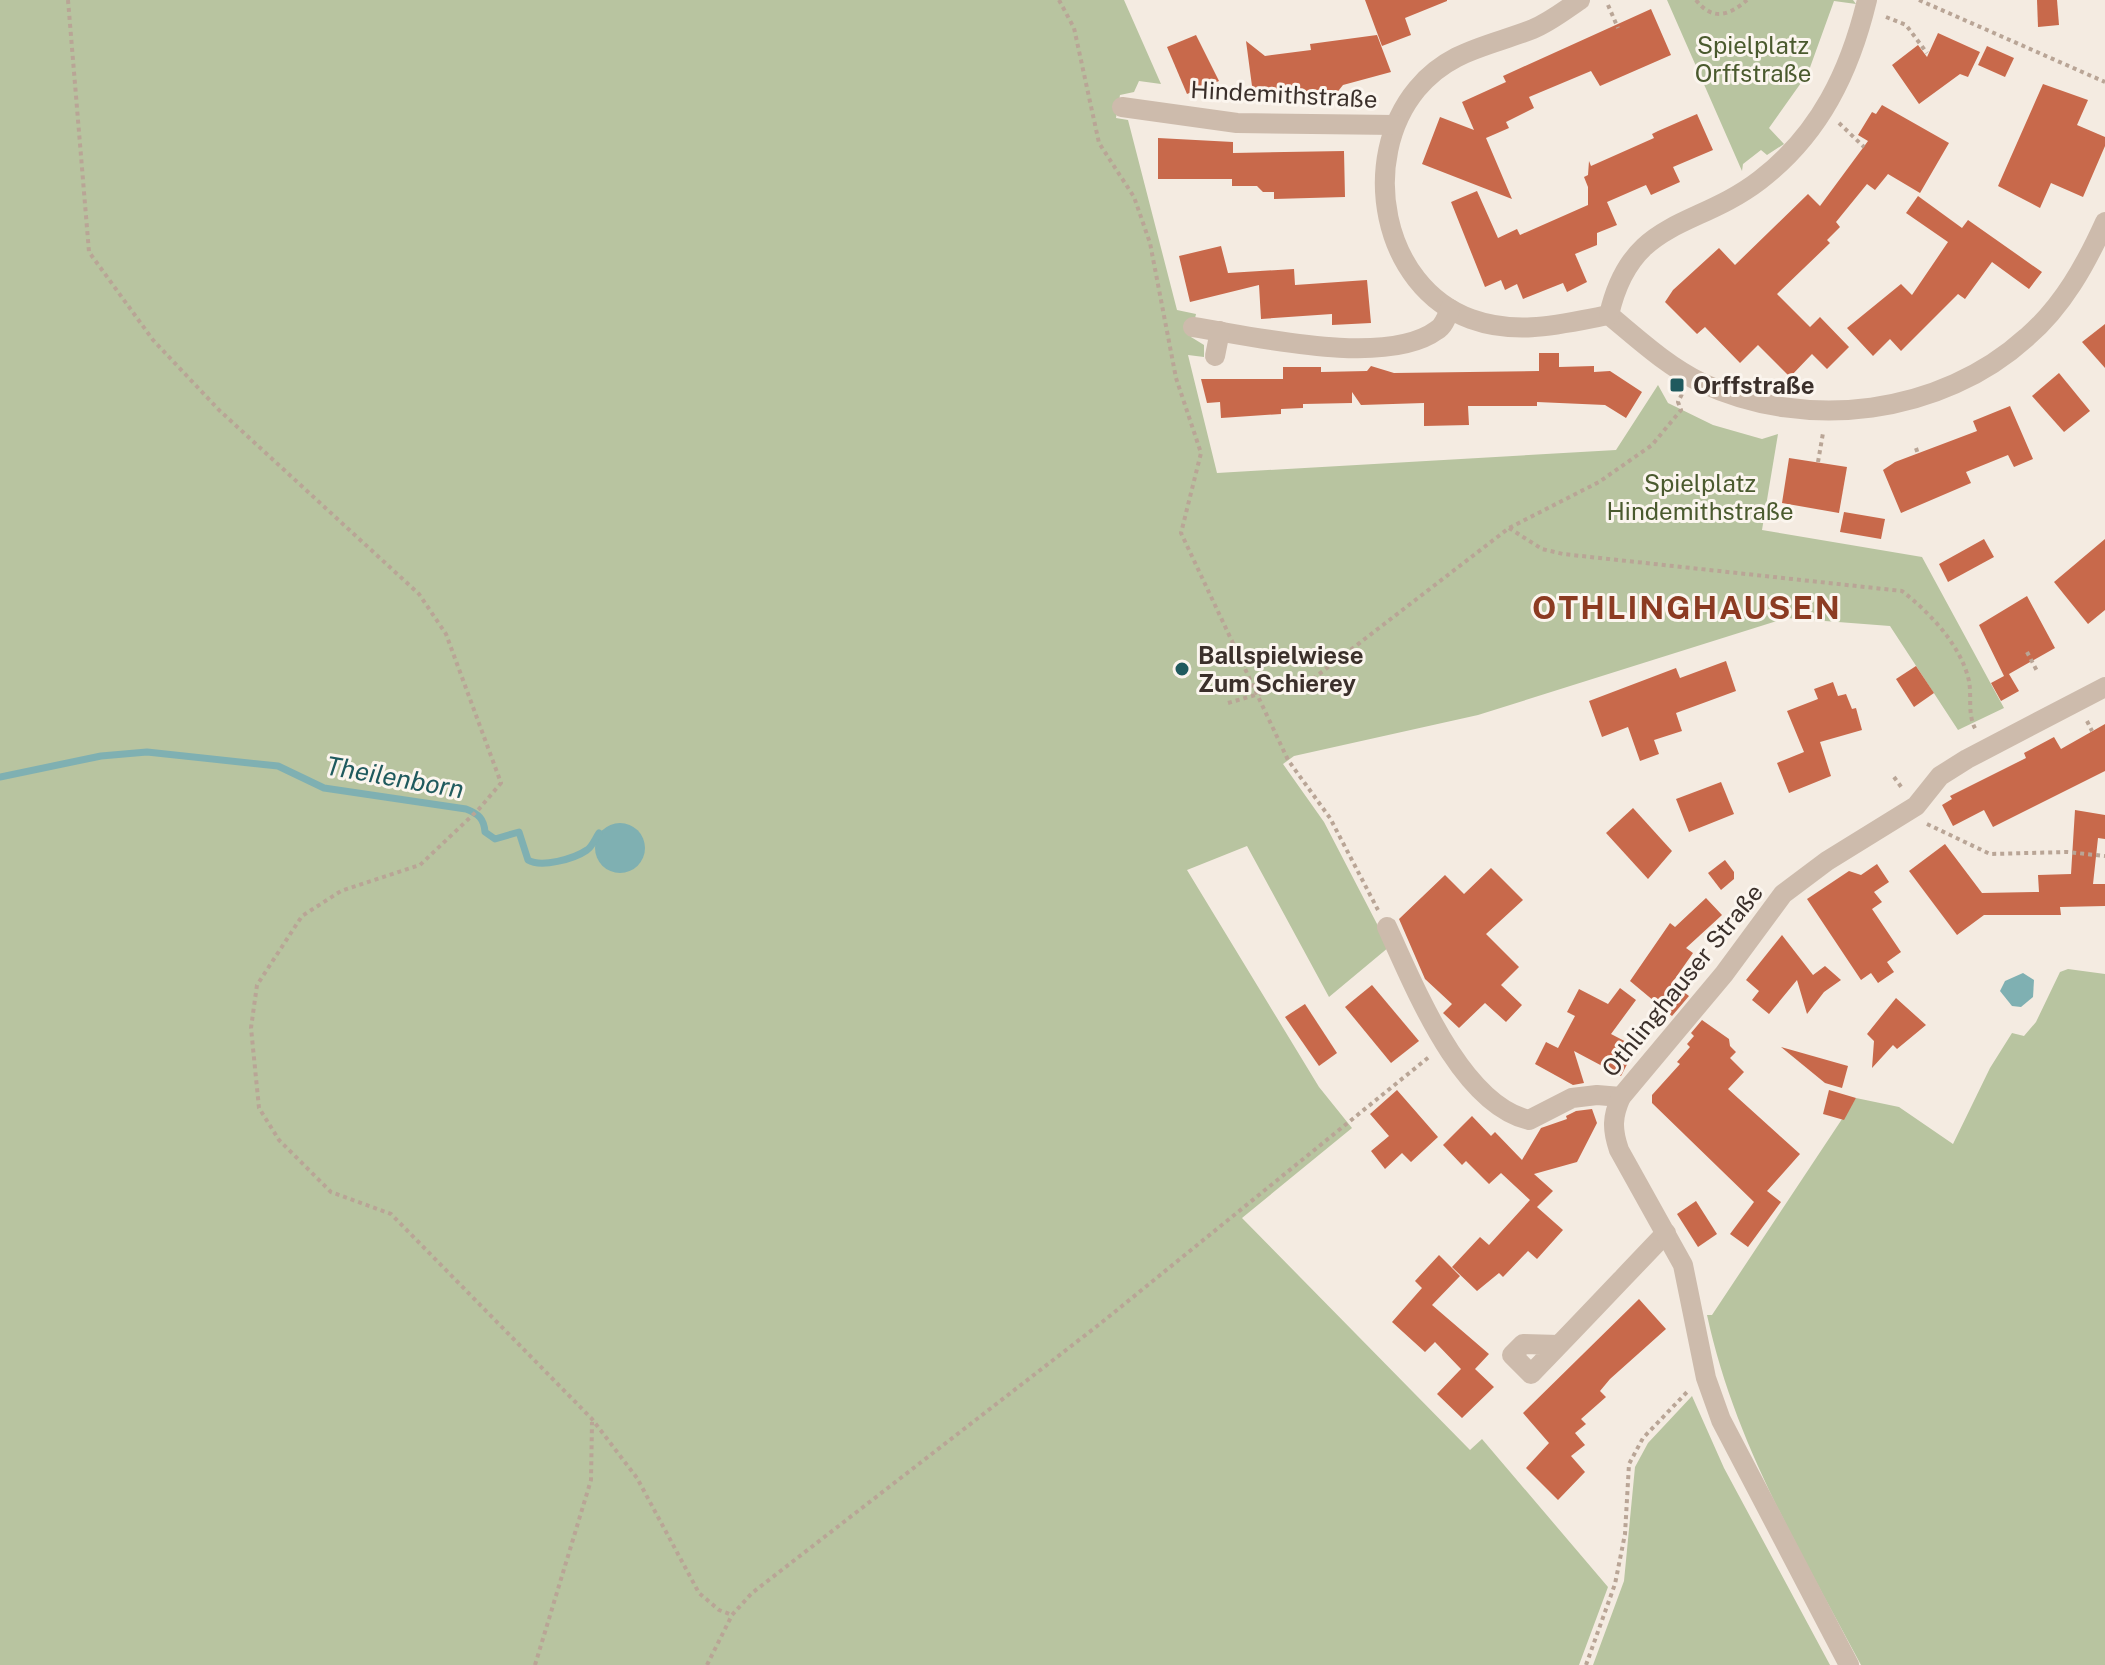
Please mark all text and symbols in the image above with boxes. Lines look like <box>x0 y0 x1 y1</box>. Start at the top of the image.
park label: Spielplatz Orffstraße <box>1695 31 1811 87</box>
street label: Hindemithstraße <box>1190 75 1378 113</box>
place label: Orffstraße <box>1693 371 1815 399</box>
marker: Orffstraße <box>1668 376 1686 394</box>
park label: Spielplatz Hindemithstraße <box>1606 469 1794 525</box>
district label: OTHLINGHAUSEN <box>1532 589 1842 626</box>
place label: Ballspielwiese Zum Schierey <box>1198 641 1364 697</box>
marker: Ballspielwiese Zum Schierey <box>1173 660 1191 678</box>
water label: Theilenborn <box>324 750 466 804</box>
street label: Othlinghauser Straße <box>1596 878 1768 1082</box>

